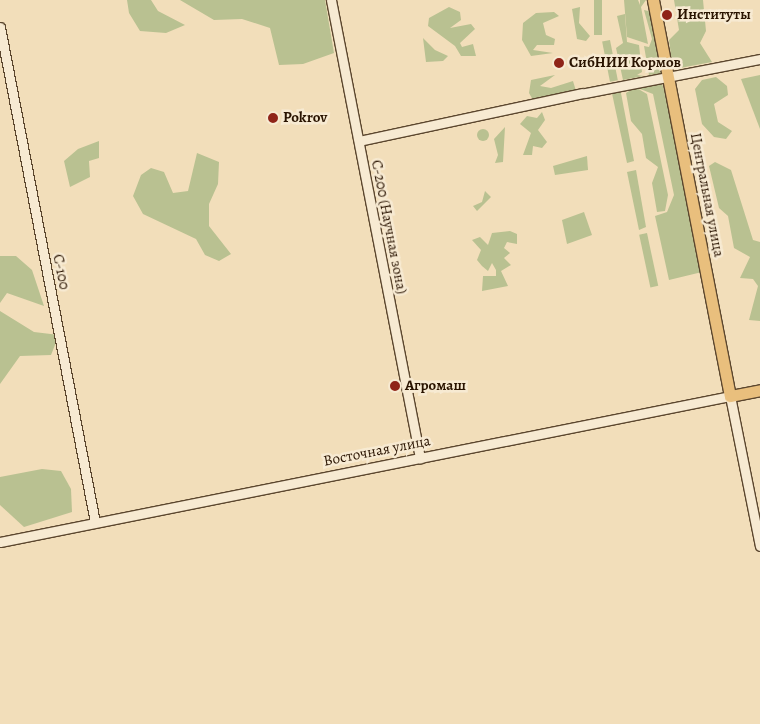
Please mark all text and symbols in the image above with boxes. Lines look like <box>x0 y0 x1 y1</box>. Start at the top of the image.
place label: Институты <box>677 6 751 24</box>
marker: Институты <box>661 9 673 21</box>
place label: СибНИИ Кормов <box>569 54 681 72</box>
marker: СибНИИ Кормов <box>553 57 565 69</box>
place label: Pokrov <box>283 109 327 127</box>
marker: Pokrov <box>267 112 279 124</box>
street label: Центральная улица <box>686 132 728 258</box>
street label: С-200 (Научная зона) <box>367 158 411 296</box>
street label: С-100 <box>49 253 73 291</box>
place label: Агромаш <box>405 377 466 395</box>
marker: Агромаш <box>389 380 401 392</box>
street label: Восточная улица <box>322 432 432 470</box>

